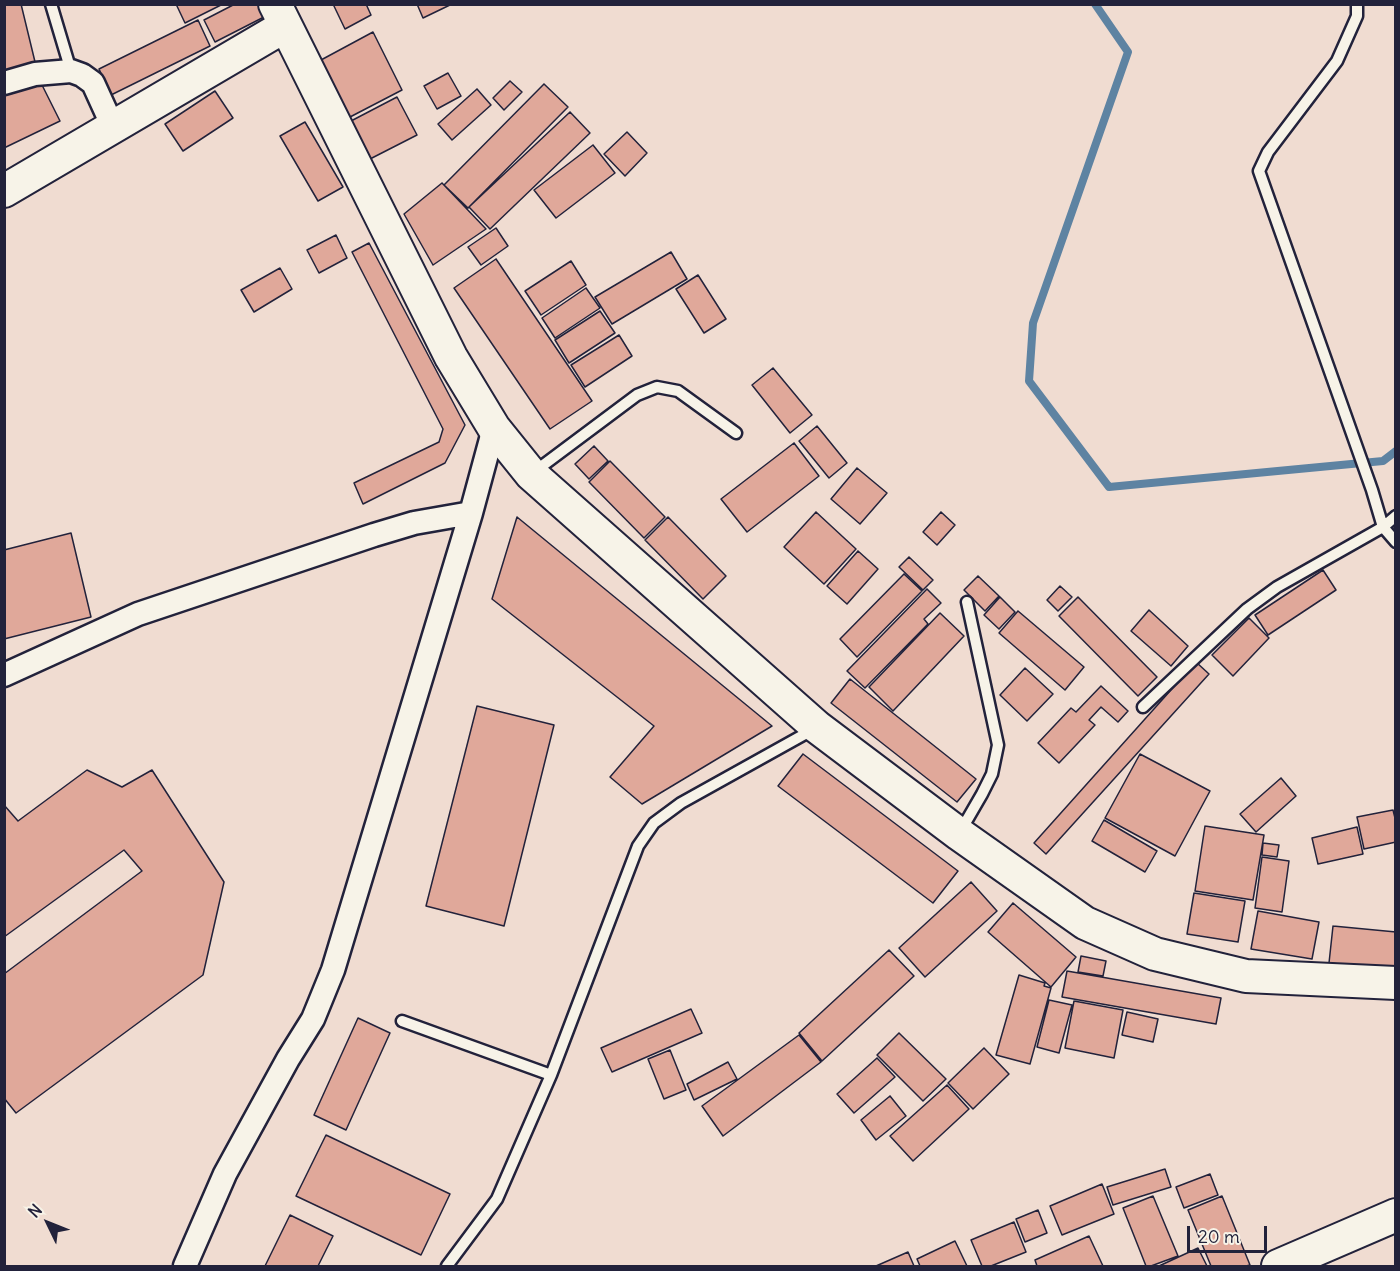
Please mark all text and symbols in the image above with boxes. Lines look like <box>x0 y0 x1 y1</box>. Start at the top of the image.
north arrow <box>18 1193 78 1253</box>
text: N <box>24 1200 46 1222</box>
scale bar <box>1190 1214 1270 1252</box>
text: 20 m <box>1198 1225 1240 1248</box>

